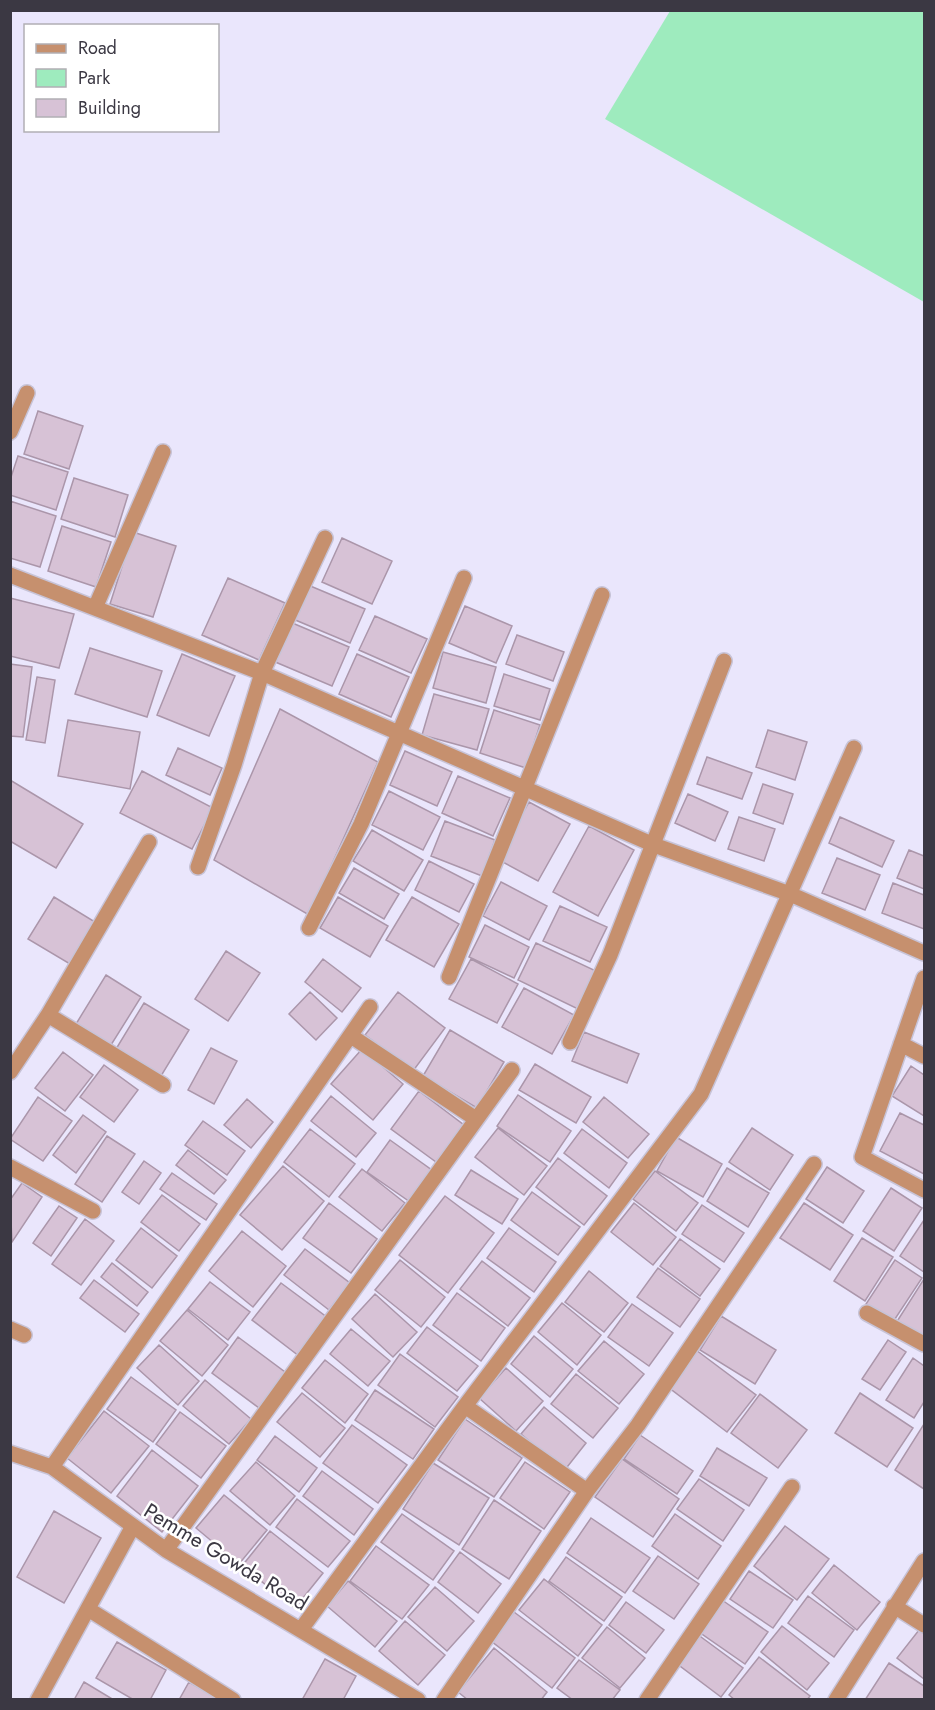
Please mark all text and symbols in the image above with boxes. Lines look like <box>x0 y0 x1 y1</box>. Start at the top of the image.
legend <box>24 24 219 132</box>
text: Road <box>78 35 117 61</box>
text: Park <box>78 65 110 91</box>
text: Building <box>78 95 141 121</box>
street label: Pemme Gowda Road <box>138 1496 314 1618</box>

